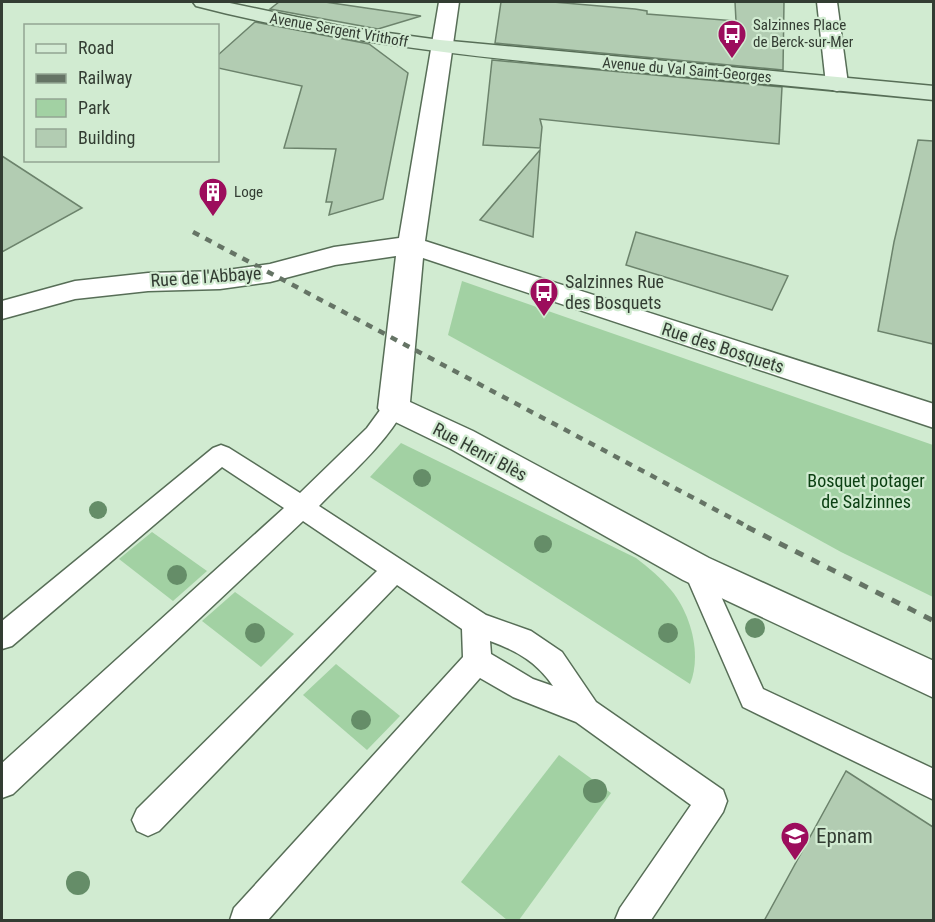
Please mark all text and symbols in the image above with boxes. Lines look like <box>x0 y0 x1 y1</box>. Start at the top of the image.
street label: Avenue Sergent Vrithoff <box>268 9 410 51</box>
place label: Salzinnes Place de Berck-sur-Mer <box>753 16 854 51</box>
bus stop icon: Salzinnes Place de Berck-sur-Mer <box>716 18 748 60</box>
legend <box>24 24 219 162</box>
text: Road <box>78 37 114 58</box>
street label: Avenue du Val Saint-Georges <box>602 54 773 86</box>
text: Railway <box>78 67 133 88</box>
text: Park <box>78 97 110 118</box>
text: Building <box>78 127 135 148</box>
building icon: Loge <box>197 176 229 218</box>
place label: Loge <box>234 183 263 201</box>
street label: Rue de l'Abbaye <box>150 262 262 291</box>
place label: Salzinnes Rue des Bosquets <box>565 271 664 313</box>
bus stop icon: Salzinnes Rue des Bosquets <box>528 276 560 318</box>
street label: Rue des Bosquets <box>659 318 787 377</box>
street label: Rue Henri Blès <box>430 418 531 485</box>
park label: Bosquet potager de Salzinnes <box>807 470 925 512</box>
school or university icon: Epnam <box>779 820 811 862</box>
place label: Epnam <box>816 824 873 848</box>

